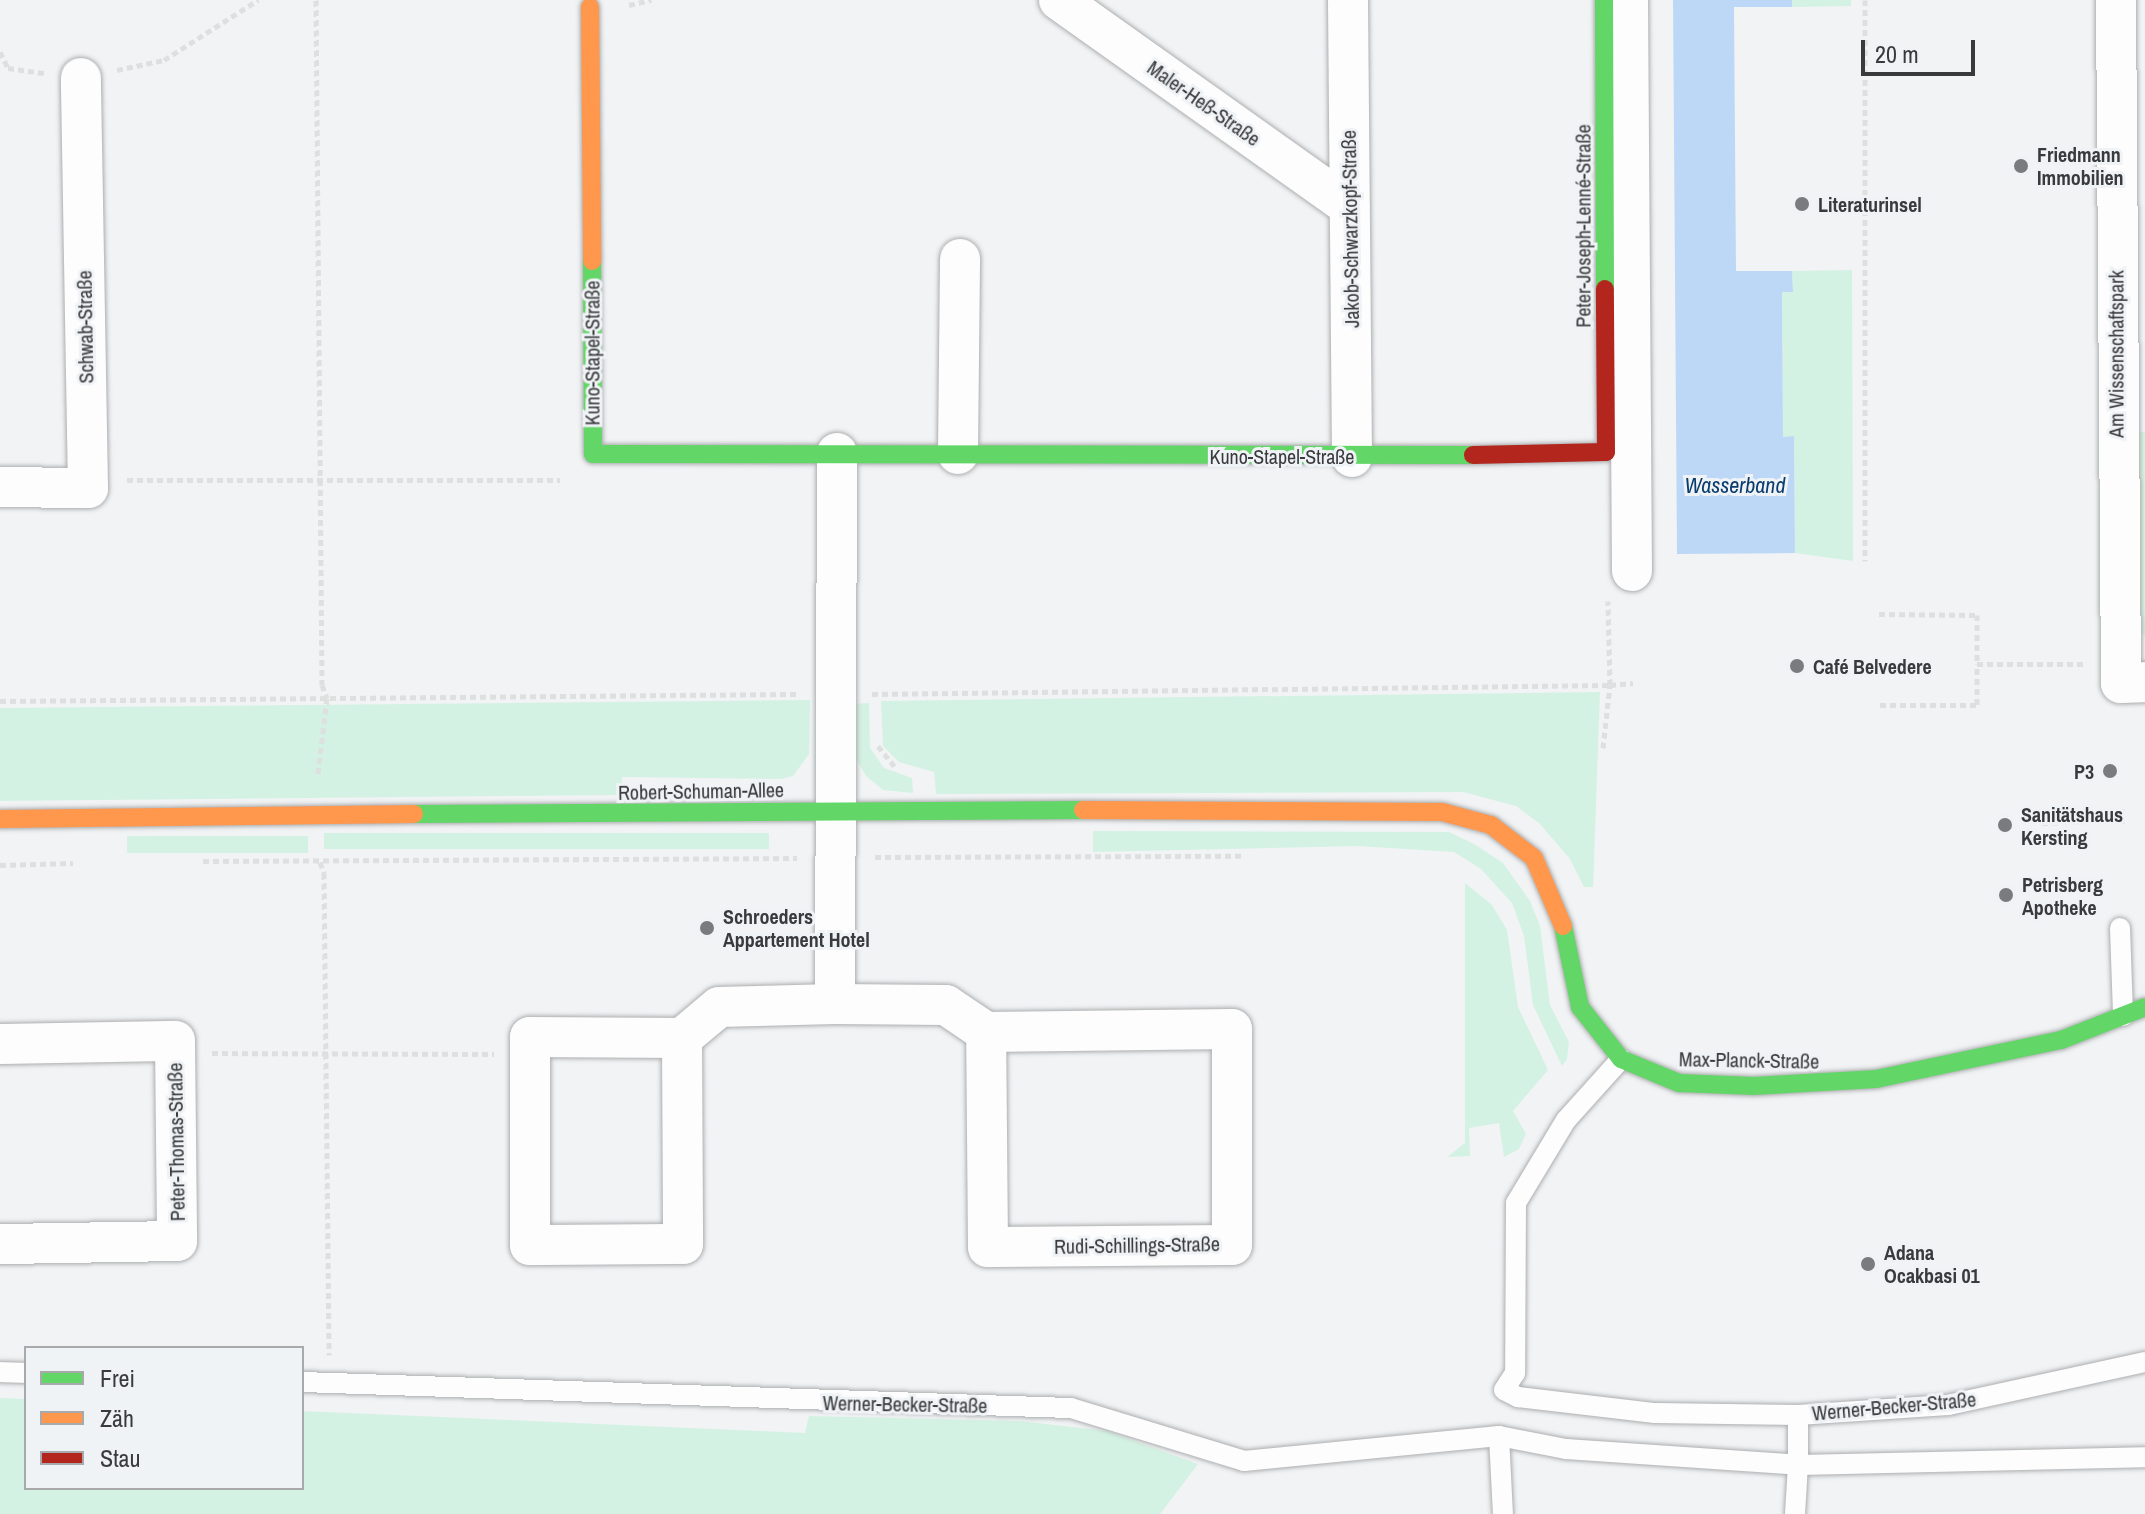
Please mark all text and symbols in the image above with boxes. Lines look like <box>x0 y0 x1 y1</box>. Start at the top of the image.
scale bar <box>1865 24 1979 74</box>
text: 20 m <box>1875 38 1919 70</box>
street label: Maler-Heß-Straße <box>1143 55 1265 151</box>
street label: Peter-Joseph-Lenné-Straße <box>1571 124 1595 328</box>
street label: Jakob-Schwarzkopf-Straße <box>1336 130 1364 328</box>
place label: Friedmann Immobilien <box>2037 142 2124 189</box>
marker: Friedmann Immobilien <box>2012 157 2030 175</box>
place label: Literaturinsel <box>1818 192 1922 216</box>
marker: Literaturinsel <box>1793 195 1811 213</box>
street label: Schwab-Straße <box>72 270 98 384</box>
street label: Am Wissenschaftspark <box>2104 270 2128 438</box>
street label: Kuno-Stapel-Straße <box>580 281 604 425</box>
street label: Kuno-Stapel-Straße <box>1210 444 1354 468</box>
water label: Wasserband <box>1685 473 1785 499</box>
place label: Café Belvedere <box>1813 654 1931 678</box>
marker: Café Belvedere <box>1788 657 1806 675</box>
place label: P3 <box>2074 759 2094 783</box>
marker: P3 <box>2101 762 2119 780</box>
street label: Robert-Schuman-Allee <box>618 778 784 804</box>
place label: Sanitätshaus Kersting <box>2021 802 2123 849</box>
marker: Sanitätshaus Kersting <box>1996 816 2014 834</box>
place label: Petrisberg Apotheke <box>2022 872 2103 919</box>
marker: Petrisberg Apotheke <box>1997 886 2015 904</box>
place label: Schroeders Appartement Hotel <box>723 904 870 951</box>
marker: Schroeders Appartement Hotel <box>698 919 716 937</box>
street label: Max-Planck-Straße <box>1679 1047 1819 1073</box>
street label: Peter-Thomas-Straße <box>163 1063 189 1221</box>
street label: Rudi-Schillings-Straße <box>1054 1232 1220 1258</box>
place label: Adana Ocakbasi 01 <box>1884 1240 1980 1287</box>
marker: Adana Ocakbasi 01 <box>1859 1255 1877 1273</box>
legend <box>24 1346 304 1490</box>
text: Frei <box>100 1362 135 1394</box>
street label: Werner-Becker-Straße <box>1811 1387 1977 1425</box>
street label: Werner-Becker-Straße <box>822 1391 988 1417</box>
text: Zäh <box>100 1402 134 1434</box>
text: Stau <box>100 1442 141 1474</box>

